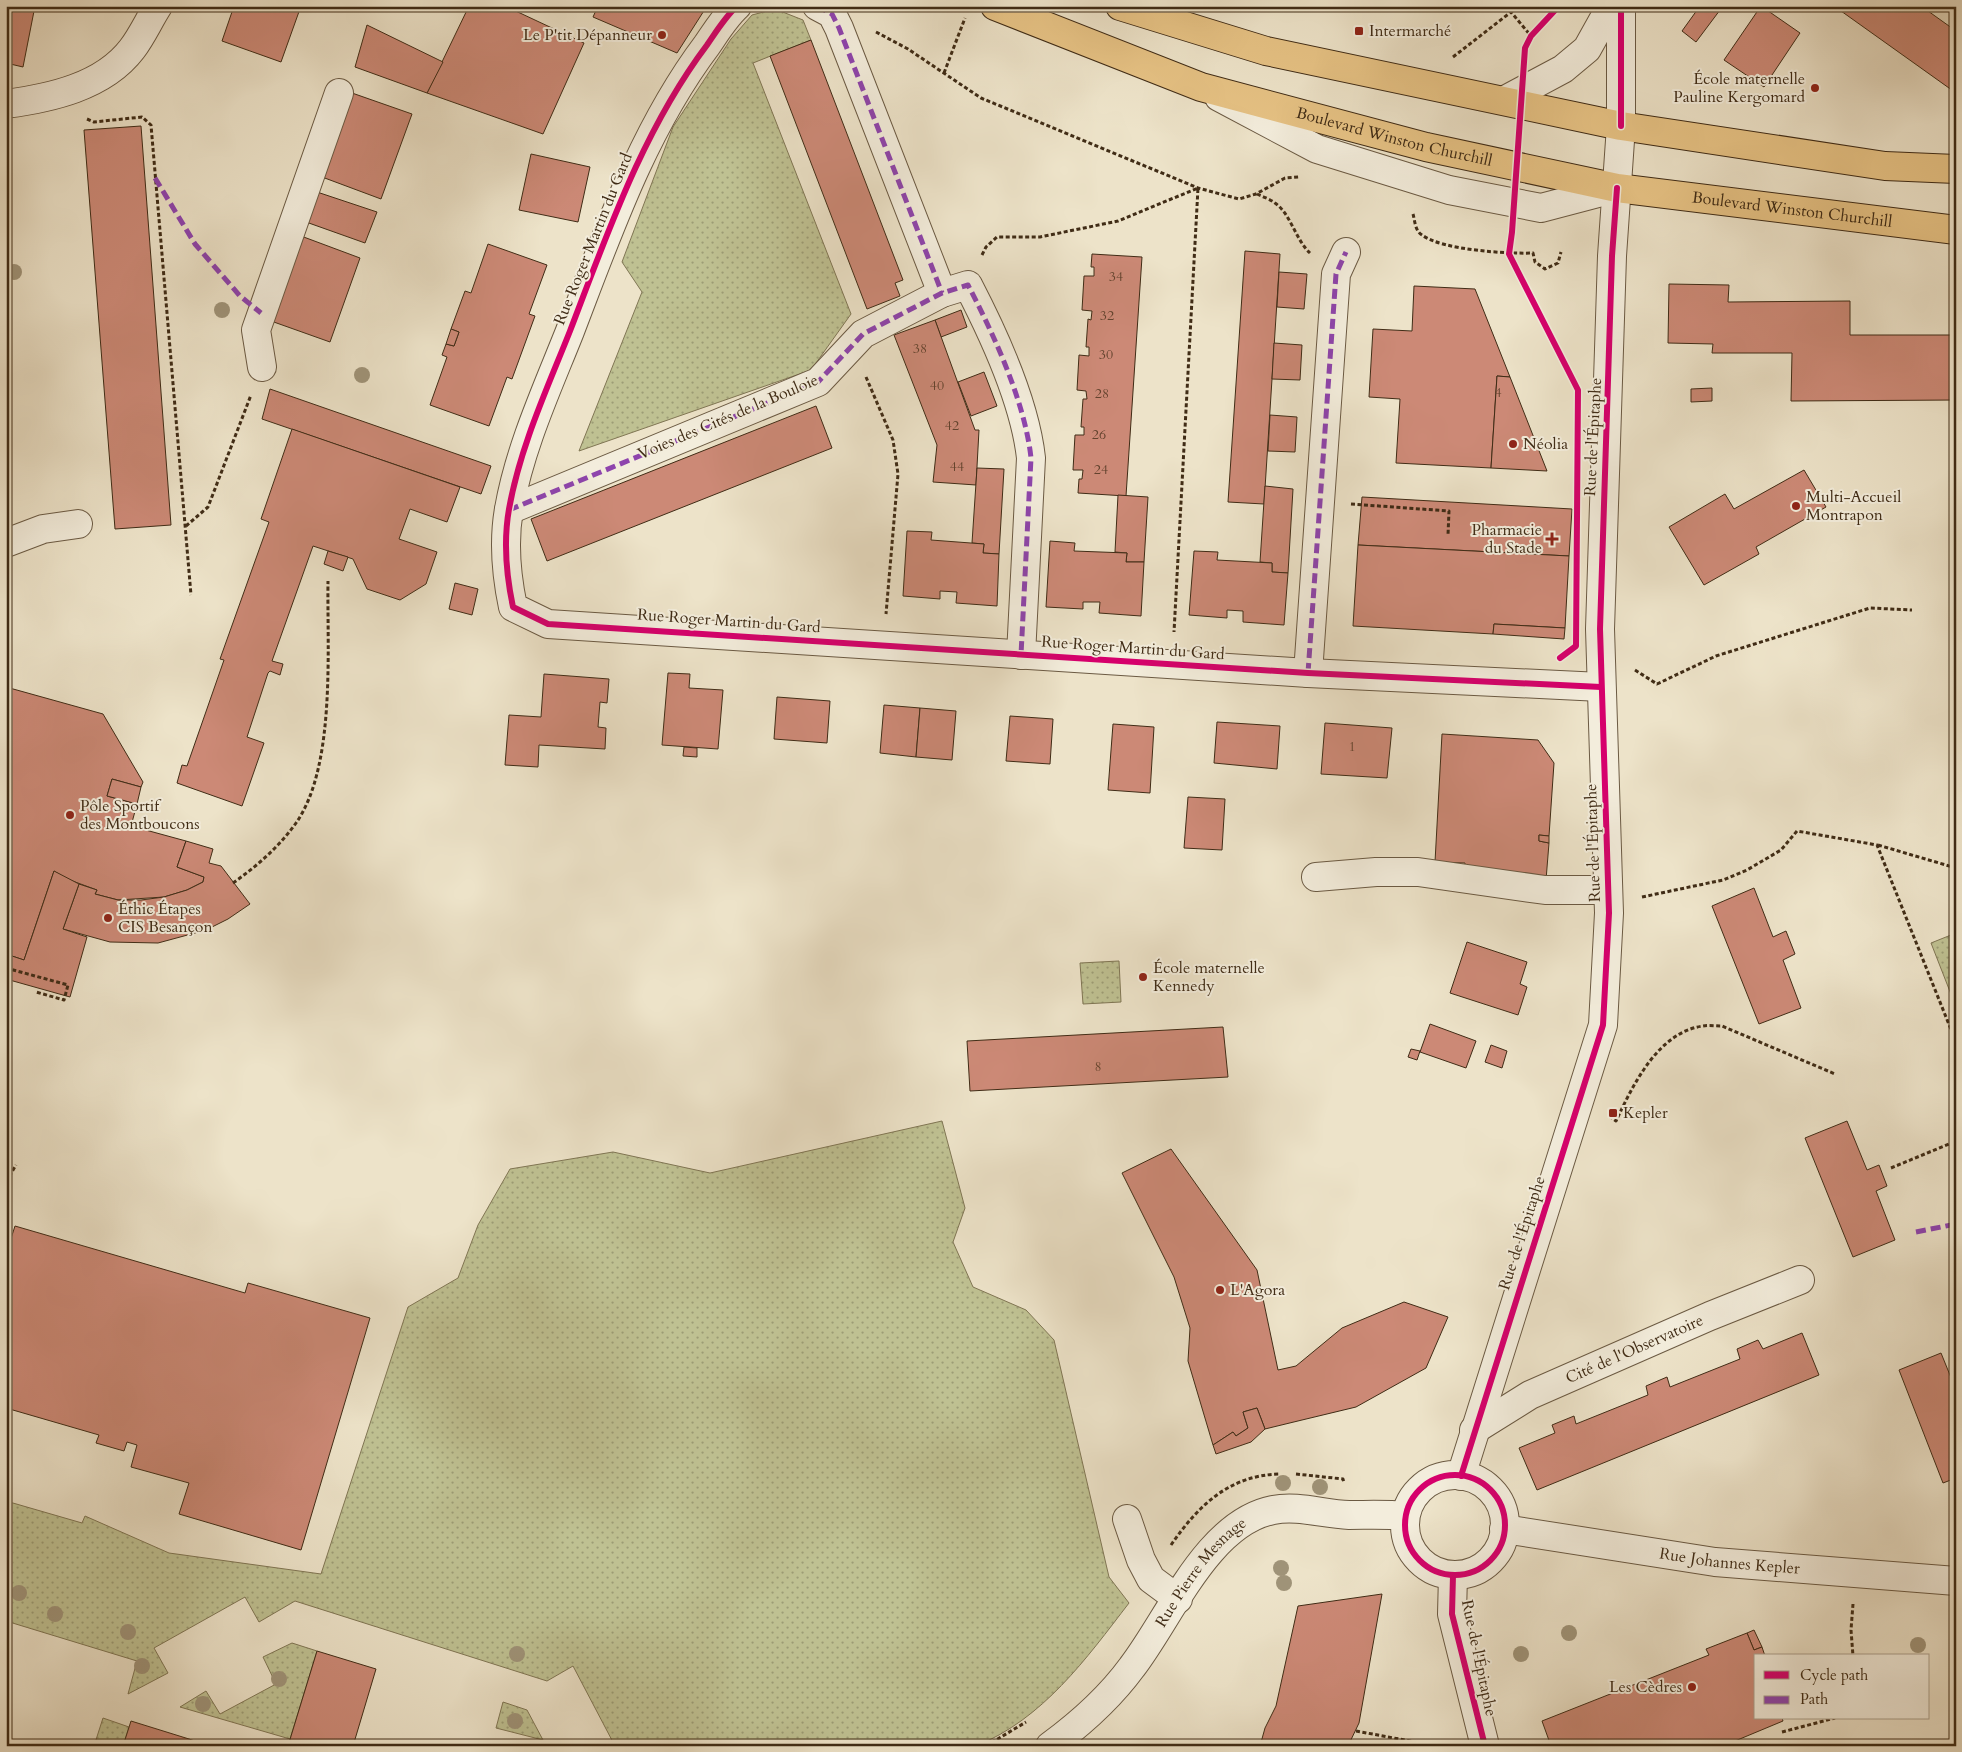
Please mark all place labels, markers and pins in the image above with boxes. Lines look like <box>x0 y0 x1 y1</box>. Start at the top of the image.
place label: Intermarché <box>1369 20 1451 42</box>
place label: Le P'tit Dépanneur <box>523 24 652 46</box>
marker: Intermarché <box>1353 25 1365 37</box>
marker: Le P'tit Dépanneur <box>656 29 668 41</box>
place label: École maternelle Pauline Kergomard <box>1673 68 1805 108</box>
marker: École maternelle Pauline Kergomard <box>1809 82 1821 94</box>
place label: Néolia <box>1523 433 1568 455</box>
marker: Néolia <box>1507 438 1519 450</box>
place label: Multi-Accueil Montrapon <box>1806 486 1901 526</box>
marker: Multi-Accueil Montrapon <box>1790 500 1802 512</box>
place label: Pharmacie du Stade <box>1472 519 1542 559</box>
marker: Pharmacie du Stade <box>1546 533 1558 545</box>
place label: Pôle Sportif des Montboucons <box>80 795 200 835</box>
marker: Pôle Sportif des Montboucons <box>64 809 76 821</box>
place label: Éthic Étapes CIS Besançon <box>118 898 213 938</box>
marker: Éthic Étapes CIS Besançon <box>102 912 114 924</box>
place label: École maternelle Kennedy <box>1153 957 1265 997</box>
marker: École maternelle Kennedy <box>1137 971 1149 983</box>
place label: Kepler <box>1623 1102 1668 1124</box>
marker: Kepler <box>1607 1107 1619 1119</box>
place label: L'Agora <box>1230 1279 1285 1301</box>
marker: L'Agora <box>1214 1284 1226 1296</box>
place label: Les Cèdres <box>1609 1676 1682 1698</box>
marker: Les Cèdres <box>1686 1681 1698 1693</box>

